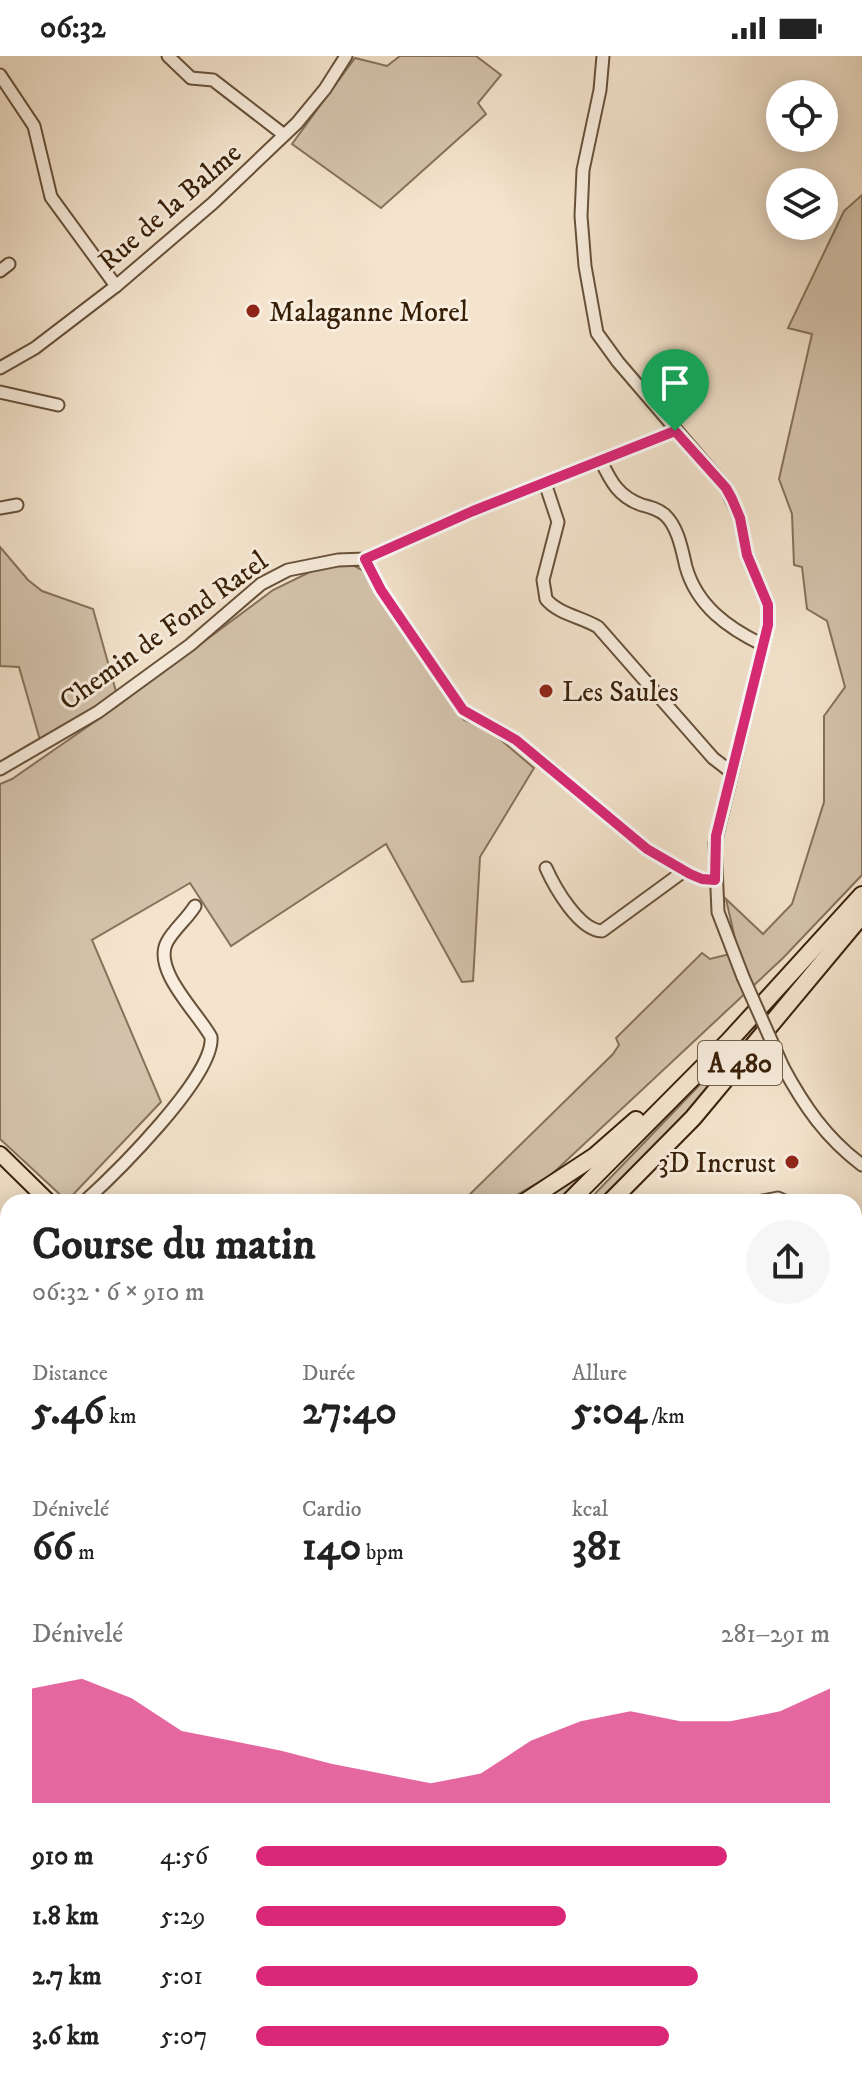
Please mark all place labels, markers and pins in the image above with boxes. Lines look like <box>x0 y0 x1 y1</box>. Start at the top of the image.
place label: Malaganne Morel <box>269 295 469 330</box>
marker: Malaganne Morel <box>244 302 262 320</box>
pin <box>641 349 709 431</box>
place label: Les Saules <box>562 675 678 710</box>
marker: Les Saules <box>537 682 555 700</box>
place label: 3D Incrust <box>658 1146 776 1181</box>
marker: 3D Incrust <box>783 1153 801 1171</box>

